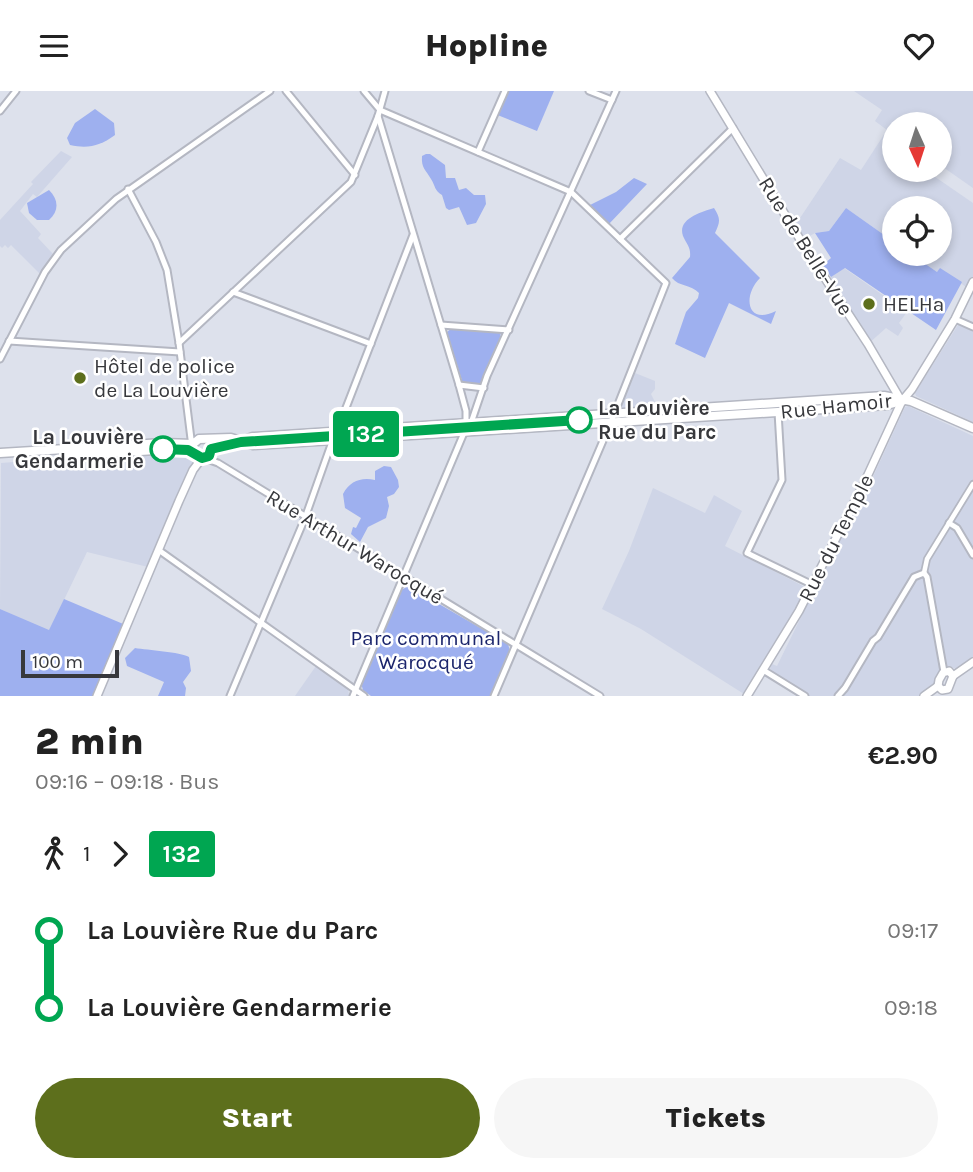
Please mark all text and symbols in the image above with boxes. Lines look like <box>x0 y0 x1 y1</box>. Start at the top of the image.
icon: menu <box>35 27 73 65</box>
text: Hopline <box>425 27 548 64</box>
icon: heart <box>900 27 938 65</box>
north arrow <box>882 112 952 182</box>
map controls <box>882 112 952 266</box>
street label: Rue de Belle-Vue <box>754 172 858 320</box>
button: locate <box>882 196 952 266</box>
place label: HELHa <box>883 292 944 316</box>
marker: HELHa <box>861 296 877 312</box>
place label: Hôtel de police de La Louvière <box>94 354 235 402</box>
marker: Hôtel de police de La Louvière <box>72 370 88 386</box>
street label: Rue Hamoir <box>779 388 893 424</box>
place label: La Louvière Rue du Parc <box>598 396 716 444</box>
marker: La Louvière Rue du Parc <box>566 407 592 433</box>
line badge: 132 <box>326 411 406 457</box>
text: 132 <box>347 420 385 448</box>
place label: La Louvière Gendarmerie <box>15 425 144 473</box>
marker: La Louvière Gendarmerie <box>150 436 176 462</box>
street label: Rue du Temple <box>794 470 878 606</box>
street label: Rue Arthur Warocqué <box>262 485 448 609</box>
park label: Parc communal Warocqué <box>350 626 502 674</box>
scale bar <box>21 647 119 679</box>
text: 100 m <box>32 651 83 673</box>
text: 2 min <box>35 719 144 764</box>
text: €2.90 <box>868 740 938 771</box>
text: 09:16 – 09:18 · Bus <box>35 768 219 795</box>
icon: walk <box>35 835 73 873</box>
icon: forward <box>101 835 139 873</box>
text: 1 <box>83 840 91 867</box>
text: 132 <box>163 840 201 868</box>
text: La Louvière Rue du Parc <box>87 915 378 946</box>
text: 09:17 <box>887 917 938 944</box>
text: La Louvière Gendarmerie <box>87 992 392 1023</box>
text: 09:18 <box>884 994 938 1021</box>
button: Start <box>35 1078 480 1158</box>
button: Tickets <box>494 1078 938 1158</box>

